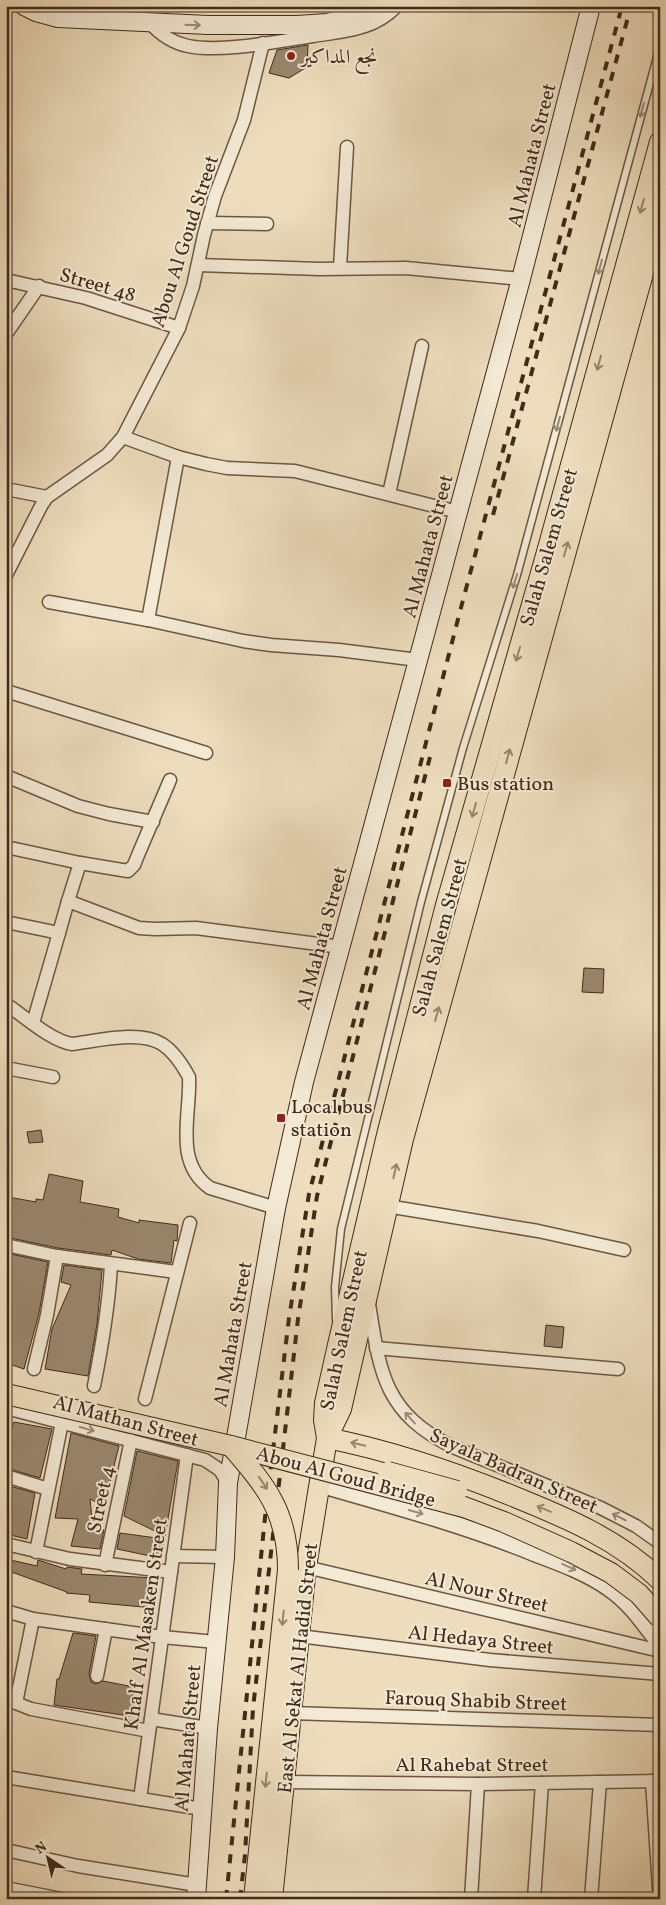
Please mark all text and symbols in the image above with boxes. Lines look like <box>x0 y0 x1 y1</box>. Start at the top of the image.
one-way arrow <box>185 20 201 29</box>
place label: نجع المداكير <box>299 44 377 74</box>
marker: نجع المداكير <box>285 50 297 62</box>
street label: Al Mahata Street <box>501 80 564 230</box>
one-way arrow <box>637 102 647 118</box>
street label: Abou Al Goud Street <box>145 152 227 331</box>
one-way arrow <box>637 197 646 213</box>
one-way arrow <box>595 259 604 275</box>
street label: Street 48 <box>56 262 139 310</box>
one-way arrow <box>594 354 603 370</box>
one-way arrow <box>552 415 562 431</box>
street label: Salah Salem Street <box>514 465 586 630</box>
street label: Al Mahata Street <box>396 472 462 621</box>
one-way arrow <box>562 541 572 557</box>
one-way arrow <box>510 572 519 588</box>
one-way arrow <box>513 646 523 662</box>
one-way arrow <box>503 748 513 764</box>
place label: Bus station <box>457 771 554 799</box>
marker: Bus station <box>441 777 453 789</box>
one-way arrow <box>468 802 478 818</box>
street label: Salah Salem Street <box>406 855 476 1020</box>
street label: Al Mahata Street <box>290 864 356 1013</box>
one-way arrow <box>433 1006 442 1022</box>
place label: Local bus station <box>291 1094 373 1145</box>
marker: Local bus station <box>275 1112 287 1124</box>
one-way arrow <box>391 1163 400 1179</box>
street label: Salah Salem Street <box>314 1248 376 1413</box>
street label: Al Mahata Street <box>207 1259 261 1409</box>
street label: Al Mathan Street <box>50 1389 201 1455</box>
one-way arrow <box>404 1411 416 1424</box>
street label: Sayala Badran Street <box>425 1422 602 1522</box>
one-way arrow <box>79 1424 95 1434</box>
one-way arrow <box>350 1439 366 1448</box>
street label: Abou Al Goud Bridge <box>253 1441 438 1515</box>
street label: Street 4 <box>81 1463 123 1536</box>
one-way arrow <box>258 1476 268 1490</box>
one-way arrow <box>537 1504 552 1513</box>
one-way arrow <box>408 1508 424 1518</box>
one-way arrow <box>611 1512 626 1522</box>
street label: Khalf Al Masaken Street <box>118 1516 176 1732</box>
street label: East Al Sekat Al Hadid Street <box>272 1542 326 1795</box>
one-way arrow <box>561 1563 576 1573</box>
street label: Al Nour Street <box>422 1565 551 1621</box>
one-way arrow <box>278 1610 288 1626</box>
street label: Al Hedaya Street <box>407 1619 555 1663</box>
street label: Al Mahata Street <box>169 1663 209 1813</box>
street label: Farouq Shabib Street <box>384 1685 568 1719</box>
street label: Al Rahebat Street <box>395 1752 549 1780</box>
one-way arrow <box>261 1772 271 1788</box>
north arrow <box>22 1832 72 1882</box>
text: N <box>32 1838 51 1859</box>

